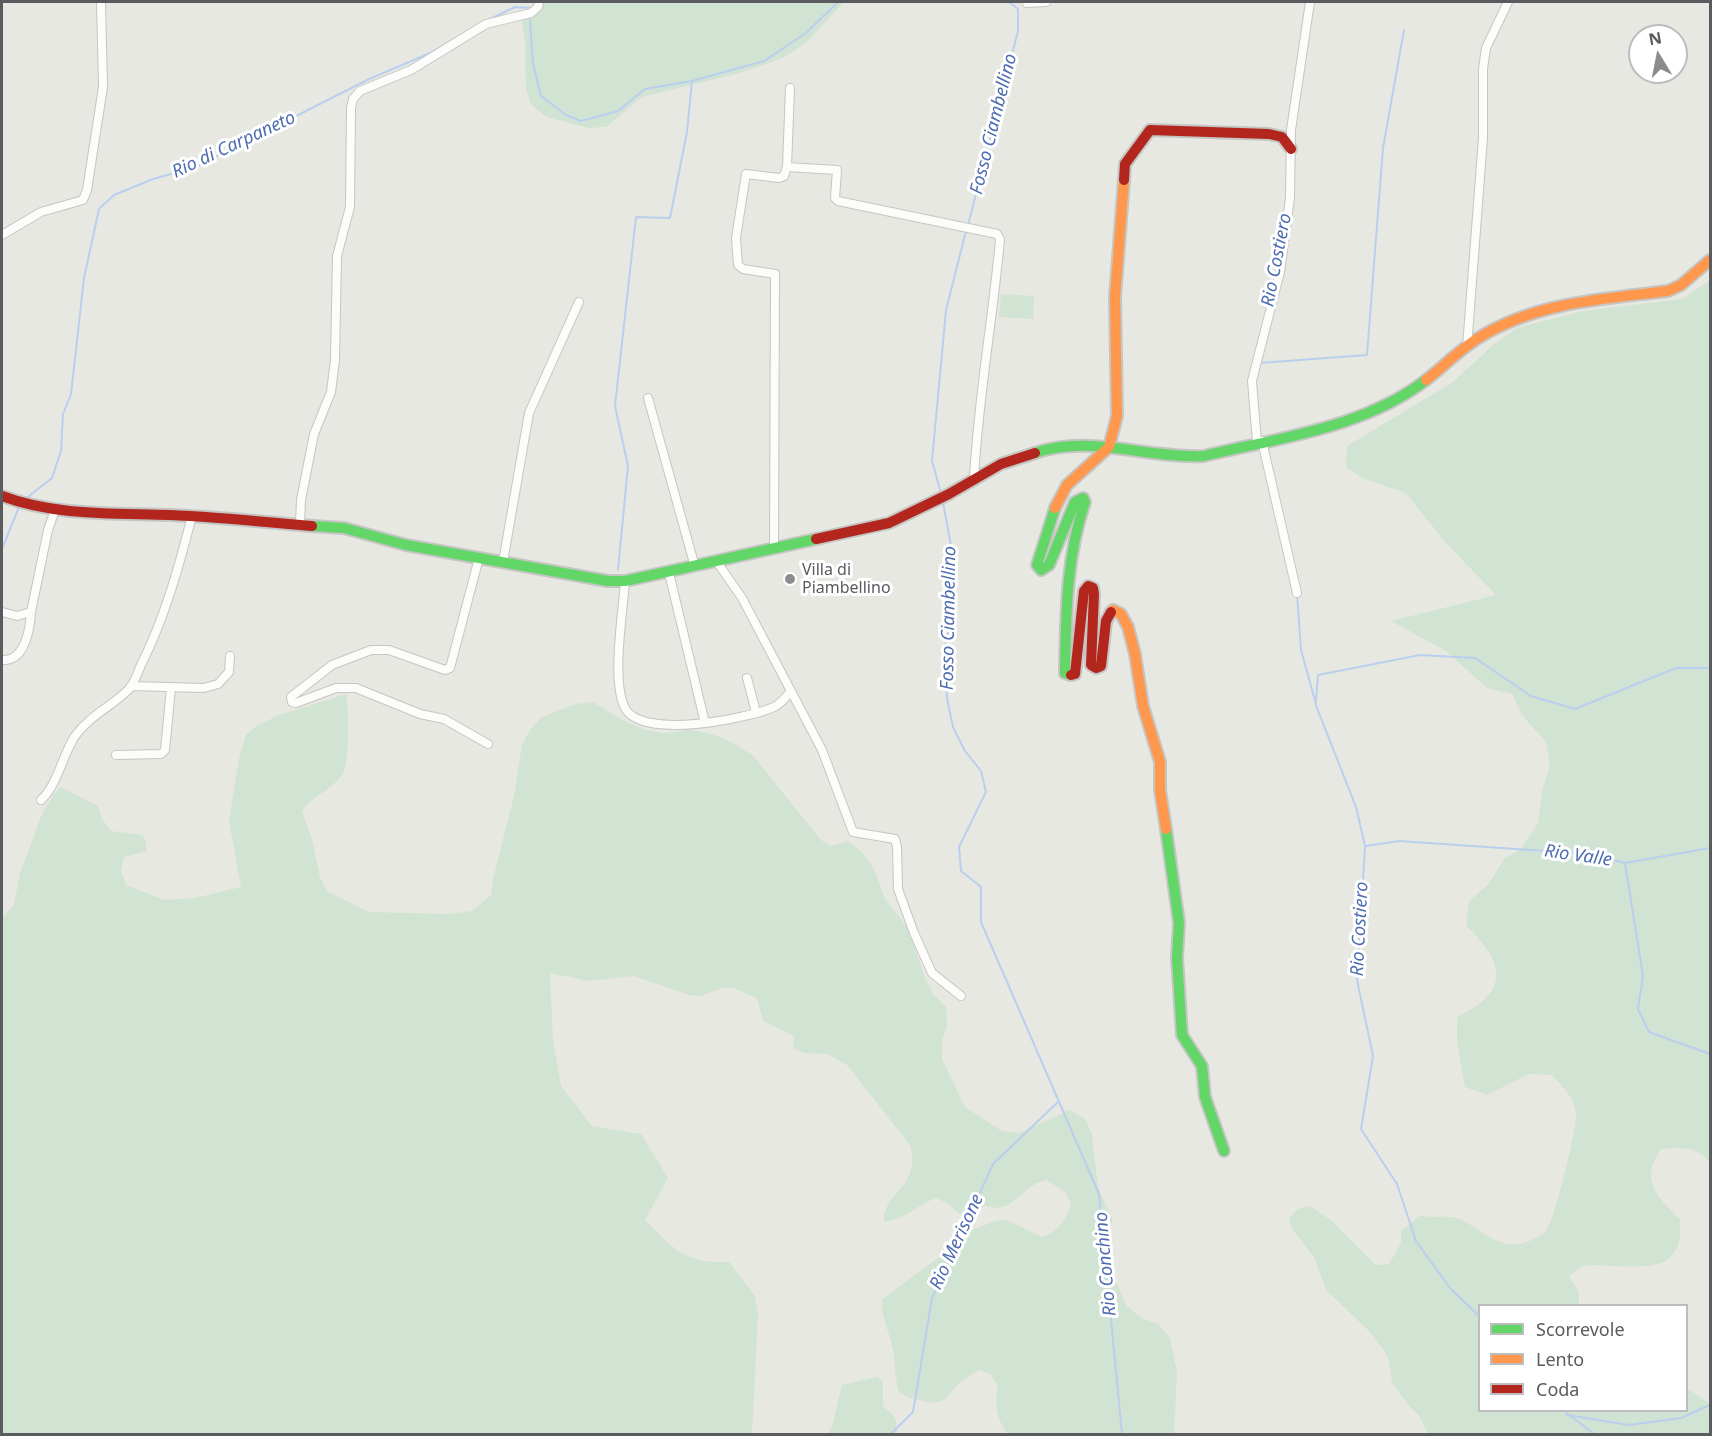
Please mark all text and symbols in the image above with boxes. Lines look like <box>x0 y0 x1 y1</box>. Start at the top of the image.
north arrow <box>1628 24 1688 84</box>
text: N <box>1647 26 1664 50</box>
water label: Fosso Ciambellino <box>966 51 1022 197</box>
water label: Rio di Carpaneto <box>169 107 299 183</box>
water label: Rio Costiero <box>1257 211 1297 309</box>
water label: Fosso Ciambellino <box>937 546 961 690</box>
place label: Villa di Piambellino <box>802 560 891 598</box>
marker: Villa di Piambellino <box>783 572 797 586</box>
water label: Rio Valle <box>1543 841 1613 871</box>
water label: Rio Costiero <box>1347 881 1373 977</box>
water label: Rio Merisone <box>925 1191 989 1293</box>
water label: Rio Conchino <box>1091 1211 1121 1317</box>
legend <box>1478 1304 1688 1412</box>
text: Scorrevole <box>1536 1317 1625 1341</box>
text: Lento <box>1536 1347 1584 1371</box>
text: Coda <box>1536 1377 1579 1401</box>

